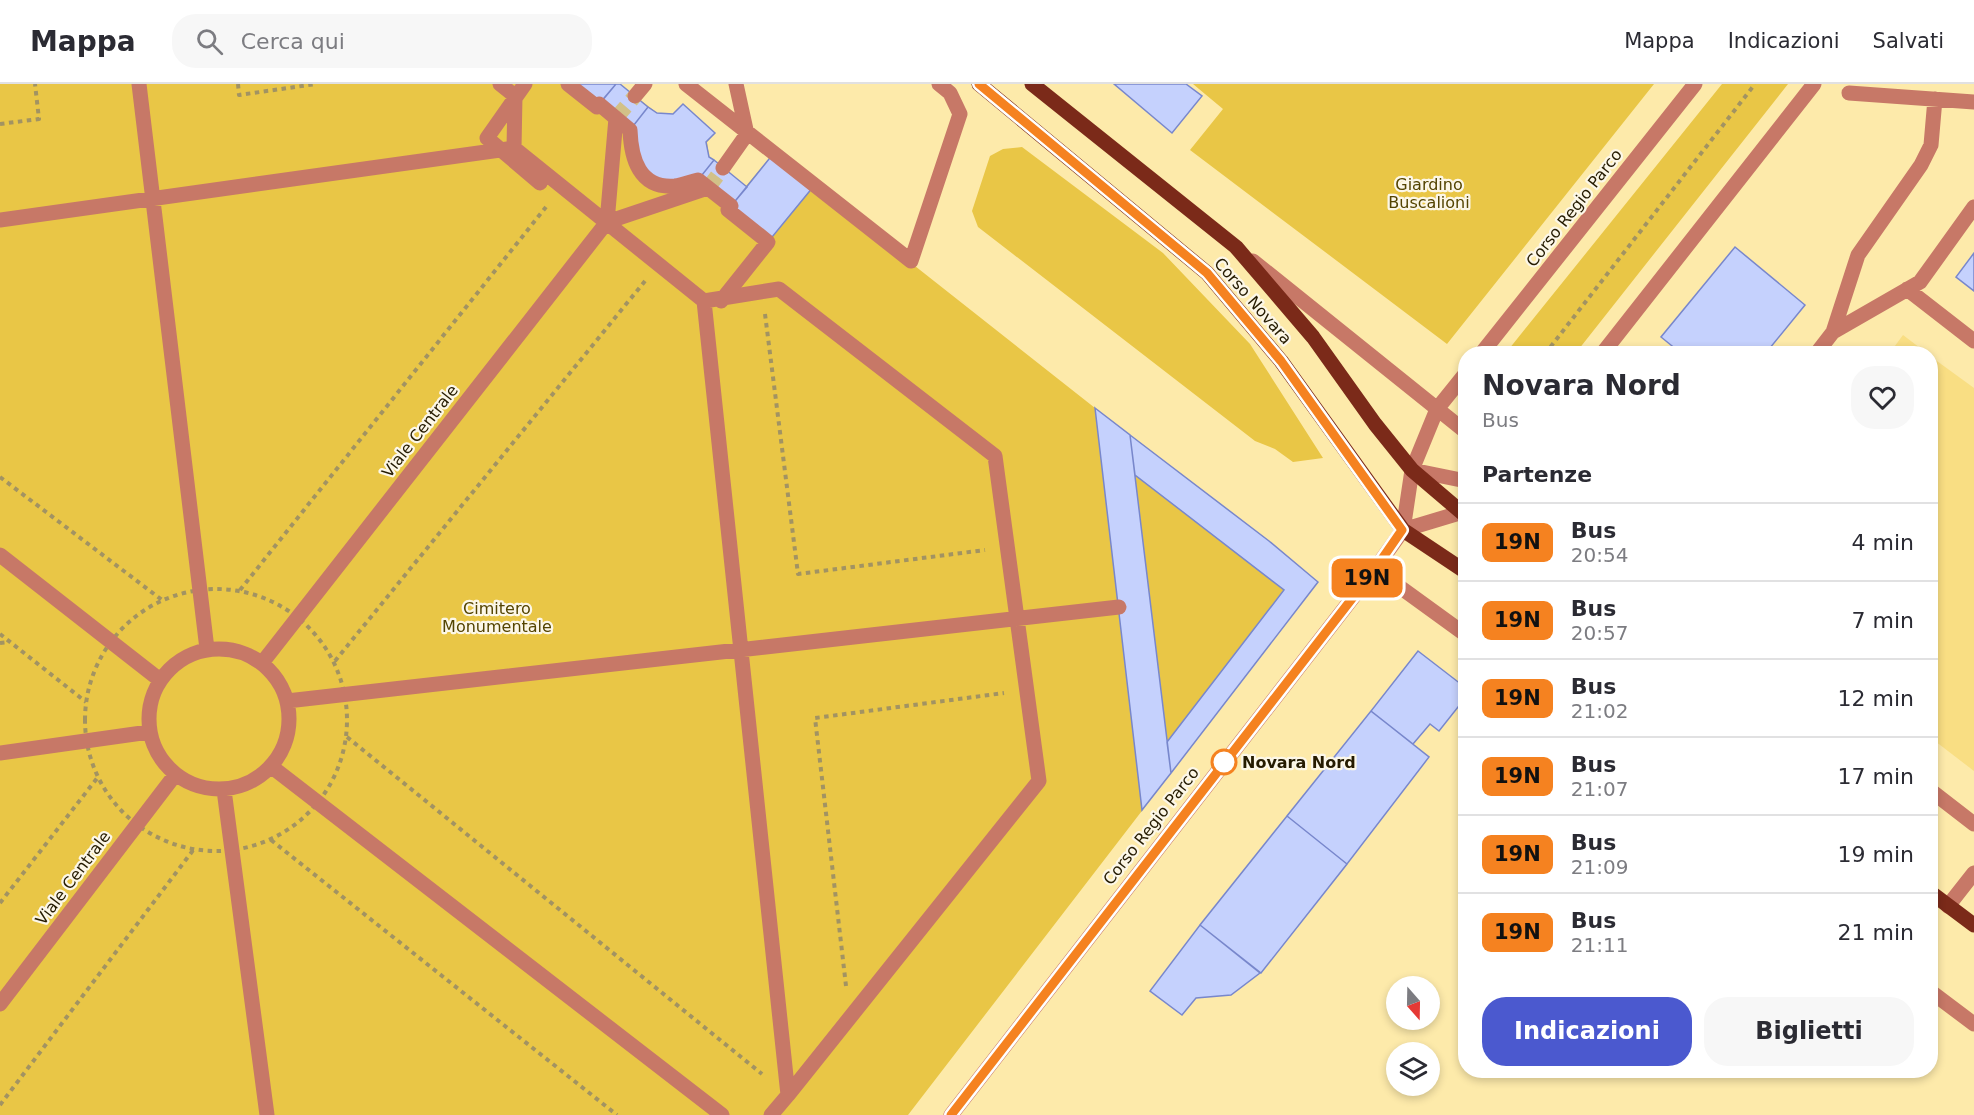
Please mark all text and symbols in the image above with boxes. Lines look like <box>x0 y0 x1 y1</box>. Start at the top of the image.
search box <box>172 14 592 68</box>
text: Mappa <box>30 25 136 58</box>
icon: search <box>193 25 226 58</box>
text: Cerca qui <box>241 29 345 54</box>
text: Mappa <box>1624 29 1695 53</box>
text: Indicazioni <box>1728 29 1840 53</box>
text: Salvati <box>1873 29 1944 53</box>
street label: Corso Regio Parco <box>1522 145 1626 271</box>
park label: Giardino Buscalioni <box>1388 175 1470 212</box>
street label: Corso Novara <box>1210 254 1296 348</box>
button: heart <box>1851 366 1914 429</box>
text: Novara Nord <box>1482 369 1681 402</box>
street label: Viale Centrale <box>378 381 462 481</box>
text: Bus <box>1482 408 1519 432</box>
text: Partenze <box>1482 462 1592 487</box>
text: Bus <box>1571 518 1616 543</box>
text: 19N <box>1494 530 1541 554</box>
text: 4 min <box>1852 530 1914 555</box>
text: 20:54 <box>1571 543 1628 567</box>
line badge: 19N <box>1332 558 1402 598</box>
text: 19N <box>1344 566 1390 590</box>
text: Bus <box>1571 596 1616 621</box>
park label: Cimitero Monumentale <box>442 599 552 636</box>
text: 19N <box>1494 608 1541 632</box>
text: 7 min <box>1852 608 1914 633</box>
text: 20:57 <box>1571 621 1628 645</box>
text: Bus <box>1571 674 1616 699</box>
text: 19N <box>1494 686 1541 710</box>
text: 12 min <box>1838 686 1914 711</box>
text: 21:02 <box>1571 699 1628 723</box>
marker: Novara Nord <box>1211 749 1237 775</box>
text: Bus <box>1571 752 1616 777</box>
place label: Novara Nord <box>1242 753 1356 772</box>
street label: Corso Regio Parco <box>1099 763 1203 889</box>
text: 19N <box>1494 764 1541 788</box>
text: 17 min <box>1838 764 1914 789</box>
text: 21:07 <box>1571 777 1628 801</box>
street label: Viale Centrale <box>32 827 114 929</box>
text: Bus <box>1571 830 1616 855</box>
text: 19N <box>1494 842 1541 866</box>
text: 19 min <box>1838 842 1914 867</box>
text: 21:09 <box>1571 855 1628 879</box>
text: Bus <box>1571 908 1616 933</box>
text: 19N <box>1494 920 1541 944</box>
text: 21 min <box>1838 920 1914 945</box>
text: 21:11 <box>1571 933 1628 957</box>
north arrow <box>1386 976 1440 1030</box>
map controls <box>1386 976 1440 1096</box>
button: Indicazioni <box>1482 997 1692 1066</box>
button: Biglietti <box>1704 997 1914 1066</box>
button: layers <box>1386 1042 1440 1096</box>

